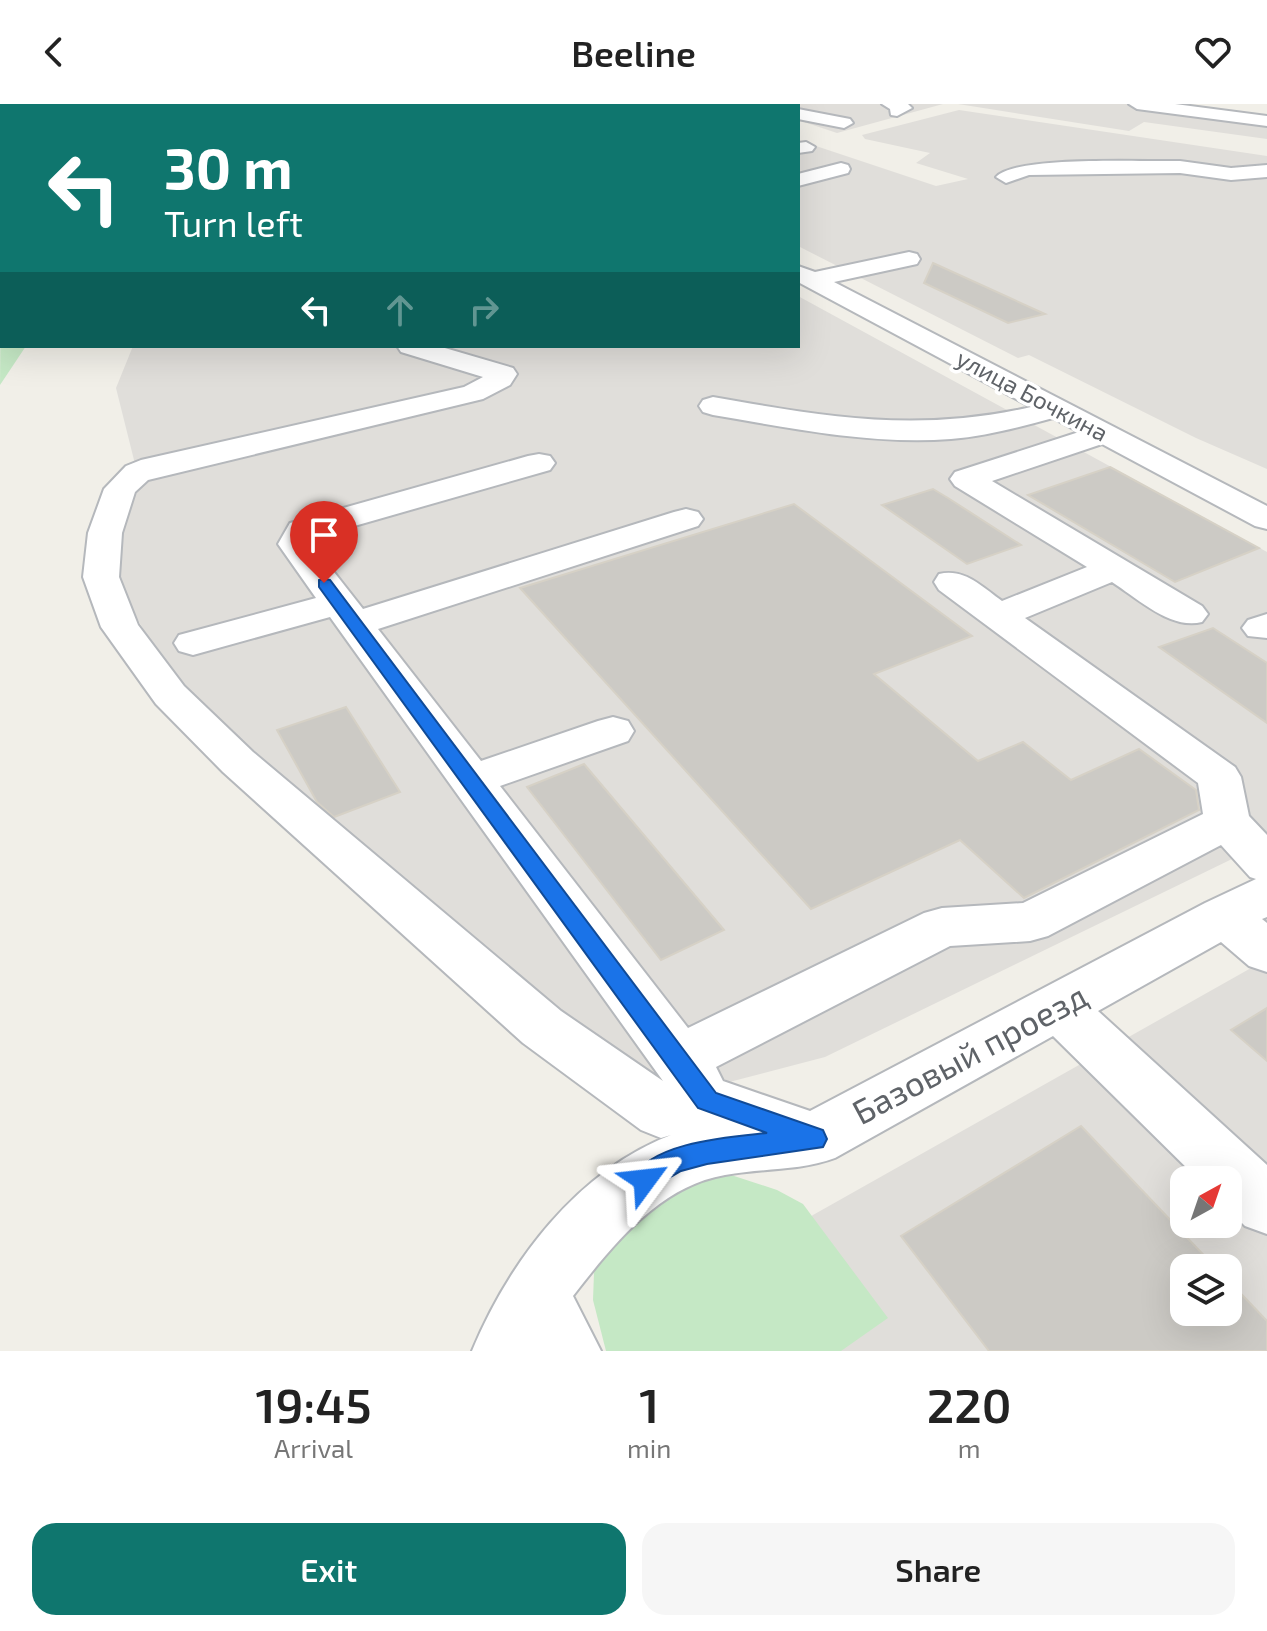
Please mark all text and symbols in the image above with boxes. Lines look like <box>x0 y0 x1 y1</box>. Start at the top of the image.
icon: back <box>32 30 76 74</box>
icon: heart <box>1191 30 1235 74</box>
text: Beeline <box>571 31 696 74</box>
text: 30 m <box>164 133 293 200</box>
icon: left <box>32 136 136 240</box>
text: Turn left <box>164 201 303 244</box>
icon: left <box>294 288 338 332</box>
icon: ahead <box>378 288 422 332</box>
icon: right <box>462 288 506 332</box>
street label: улица Бочкина <box>952 343 1113 448</box>
pin <box>290 501 358 583</box>
icon: arrive <box>302 513 346 557</box>
street label: Базовый проезд <box>845 974 1094 1132</box>
position arrow <box>603 1138 687 1222</box>
north arrow <box>1170 1166 1242 1238</box>
map controls <box>1170 1166 1242 1326</box>
button: layers <box>1170 1254 1242 1326</box>
text: 19:45 <box>255 1375 372 1433</box>
text: 1 <box>639 1375 659 1433</box>
text: 220 <box>927 1375 1012 1433</box>
text: Arrival <box>274 1432 353 1463</box>
text: min <box>627 1432 671 1463</box>
text: m <box>958 1432 981 1463</box>
button: Exit <box>32 1523 626 1615</box>
button: Share <box>642 1523 1235 1615</box>

